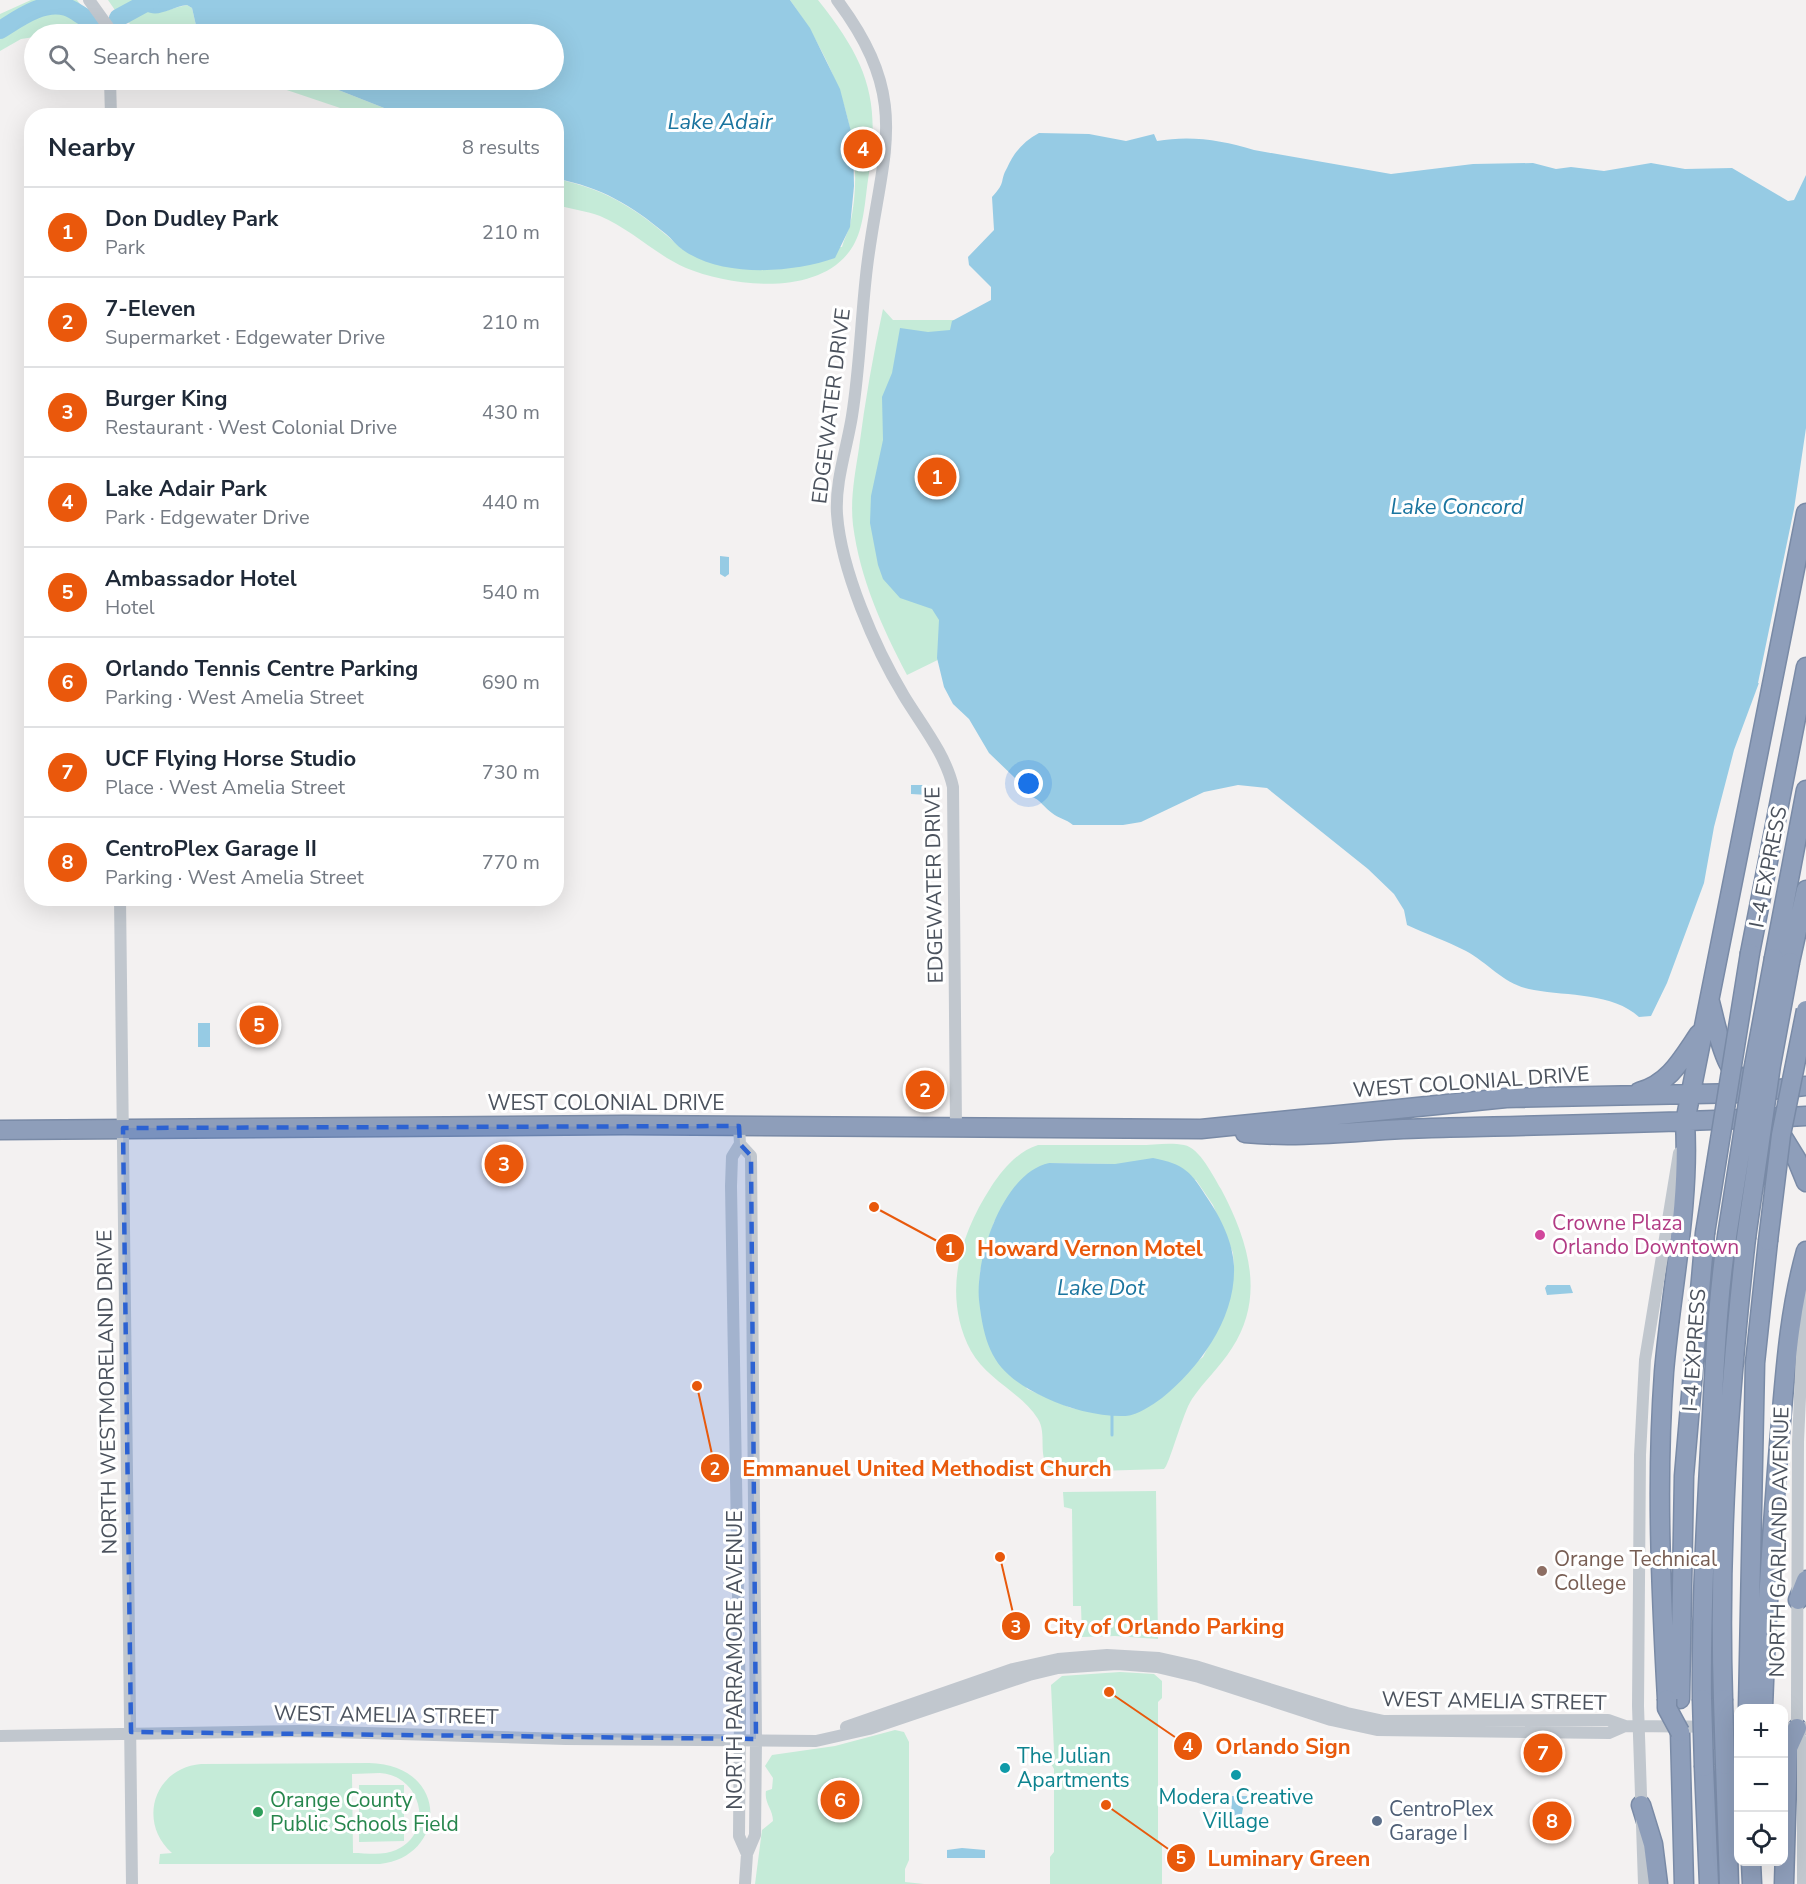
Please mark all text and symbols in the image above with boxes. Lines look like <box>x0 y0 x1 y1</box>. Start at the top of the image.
search box <box>24 24 564 90</box>
icon: search <box>45 41 78 74</box>
text: Search here <box>93 42 210 72</box>
water label: Lake Adair <box>667 107 774 137</box>
pin: 4 <box>844 126 882 172</box>
text: Nearby <box>48 130 135 165</box>
text: 8 results <box>462 134 540 161</box>
text: Don Dudley Park <box>105 204 278 234</box>
text: 1 <box>62 219 74 246</box>
text: 210 m <box>482 219 540 246</box>
text: Park <box>105 234 145 261</box>
text: 7-Eleven <box>105 294 196 324</box>
street label: EDGEWATER DRIVE <box>805 307 857 505</box>
text: 2 <box>62 309 74 336</box>
text: 210 m <box>482 309 540 336</box>
text: Supermarket · Edgewater Drive <box>105 324 385 351</box>
text: Burger King <box>105 384 227 414</box>
text: 3 <box>62 399 74 426</box>
text: 430 m <box>482 399 540 426</box>
text: Restaurant · West Colonial Drive <box>105 414 397 441</box>
pin: 1 <box>918 454 956 500</box>
text: Lake Adair Park <box>105 474 267 504</box>
text: 4 <box>62 489 74 516</box>
text: 440 m <box>482 489 540 516</box>
water label: Lake Concord <box>1390 492 1524 522</box>
text: Park · Edgewater Drive <box>105 504 310 531</box>
text: Ambassador Hotel <box>105 564 297 594</box>
text: 5 <box>62 579 74 606</box>
text: 540 m <box>482 579 540 606</box>
text: Hotel <box>105 594 155 621</box>
text: Orlando Tennis Centre Parking <box>105 654 418 684</box>
text: 6 <box>62 669 74 696</box>
text: 690 m <box>482 669 540 696</box>
text: Parking · West Amelia Street <box>105 684 364 711</box>
text: UCF Flying Horse Studio <box>105 744 356 774</box>
text: 7 <box>62 759 74 786</box>
text: 730 m <box>482 759 540 786</box>
your location <box>1014 769 1043 798</box>
text: Place · West Amelia Street <box>105 774 345 801</box>
street label: EDGEWATER DRIVE <box>918 786 950 984</box>
street label: I-4 EXPRESS <box>1743 804 1794 930</box>
text: CentroPlex Garage II <box>105 834 317 864</box>
text: 8 <box>62 849 74 876</box>
text: 770 m <box>482 849 540 876</box>
text: Parking · West Amelia Street <box>105 864 364 891</box>
pin: 5 <box>240 1002 278 1048</box>
street label: WEST COLONIAL DRIVE <box>1352 1060 1590 1104</box>
pin: 2 <box>906 1068 944 1112</box>
street label: WEST COLONIAL DRIVE <box>487 1089 725 1117</box>
pin: 3 <box>484 1142 524 1186</box>
place label: Crowne Plaza Orlando Downtown <box>1552 1209 1739 1261</box>
callout: Howard Vernon Motel <box>935 1228 1214 1268</box>
marker: Crowne Plaza Orlando Downtown <box>1533 1228 1547 1242</box>
street label: NORTH WESTMORELAND DRIVE <box>90 1229 124 1555</box>
text: Howard Vernon Motel <box>977 1234 1203 1264</box>
text: 1 <box>945 1237 955 1261</box>
water label: Lake Dot <box>1057 1273 1146 1303</box>
street label: I-4 EXPRESS <box>1676 1287 1712 1412</box>
street label: NORTH GARLAND AVENUE <box>1763 1406 1795 1678</box>
callout: Emmanuel United Methodist Church <box>700 1448 1124 1488</box>
text: Emmanuel United Methodist Church <box>742 1454 1112 1484</box>
text: 2 <box>710 1457 720 1481</box>
street label: NORTH PARRAMORE AVENUE <box>721 1510 749 1810</box>
place label: Orange Technical College <box>1554 1545 1718 1597</box>
marker: Orange Technical College <box>1535 1564 1549 1578</box>
callout: City of Orlando Parking <box>1001 1606 1296 1646</box>
text: City of Orlando Parking <box>1044 1612 1284 1642</box>
text: 3 <box>1011 1615 1021 1639</box>
street label: WEST AMELIA STREET <box>1381 1685 1607 1717</box>
street label: WEST AMELIA STREET <box>273 1699 499 1731</box>
map controls <box>1734 1704 1788 1866</box>
button: + <box>1734 1704 1788 1758</box>
callout: Orlando Sign <box>1173 1726 1363 1766</box>
pin: 7 <box>1524 1730 1562 1776</box>
text: Orlando Sign <box>1215 1732 1351 1762</box>
text: 4 <box>1183 1734 1194 1758</box>
place label: The Julian Apartments <box>1017 1742 1130 1794</box>
button: − <box>1734 1758 1788 1812</box>
marker: The Julian Apartments <box>998 1761 1012 1775</box>
marker: Modera Creative Village <box>1229 1768 1243 1782</box>
pin: 6 <box>820 1778 860 1822</box>
place label: Modera Creative Village <box>1159 1783 1313 1835</box>
place label: Orange County Public Schools Field <box>270 1786 459 1838</box>
place label: CentroPlex Garage I <box>1389 1795 1493 1847</box>
pin: 8 <box>1532 1798 1572 1844</box>
marker: Orange County Public Schools Field <box>251 1805 265 1819</box>
button: locate <box>1734 1812 1788 1866</box>
marker: CentroPlex Garage I <box>1370 1814 1384 1828</box>
callout: Luminary Green <box>1166 1838 1382 1878</box>
text: Luminary Green <box>1208 1844 1370 1874</box>
text: 5 <box>1176 1846 1187 1870</box>

